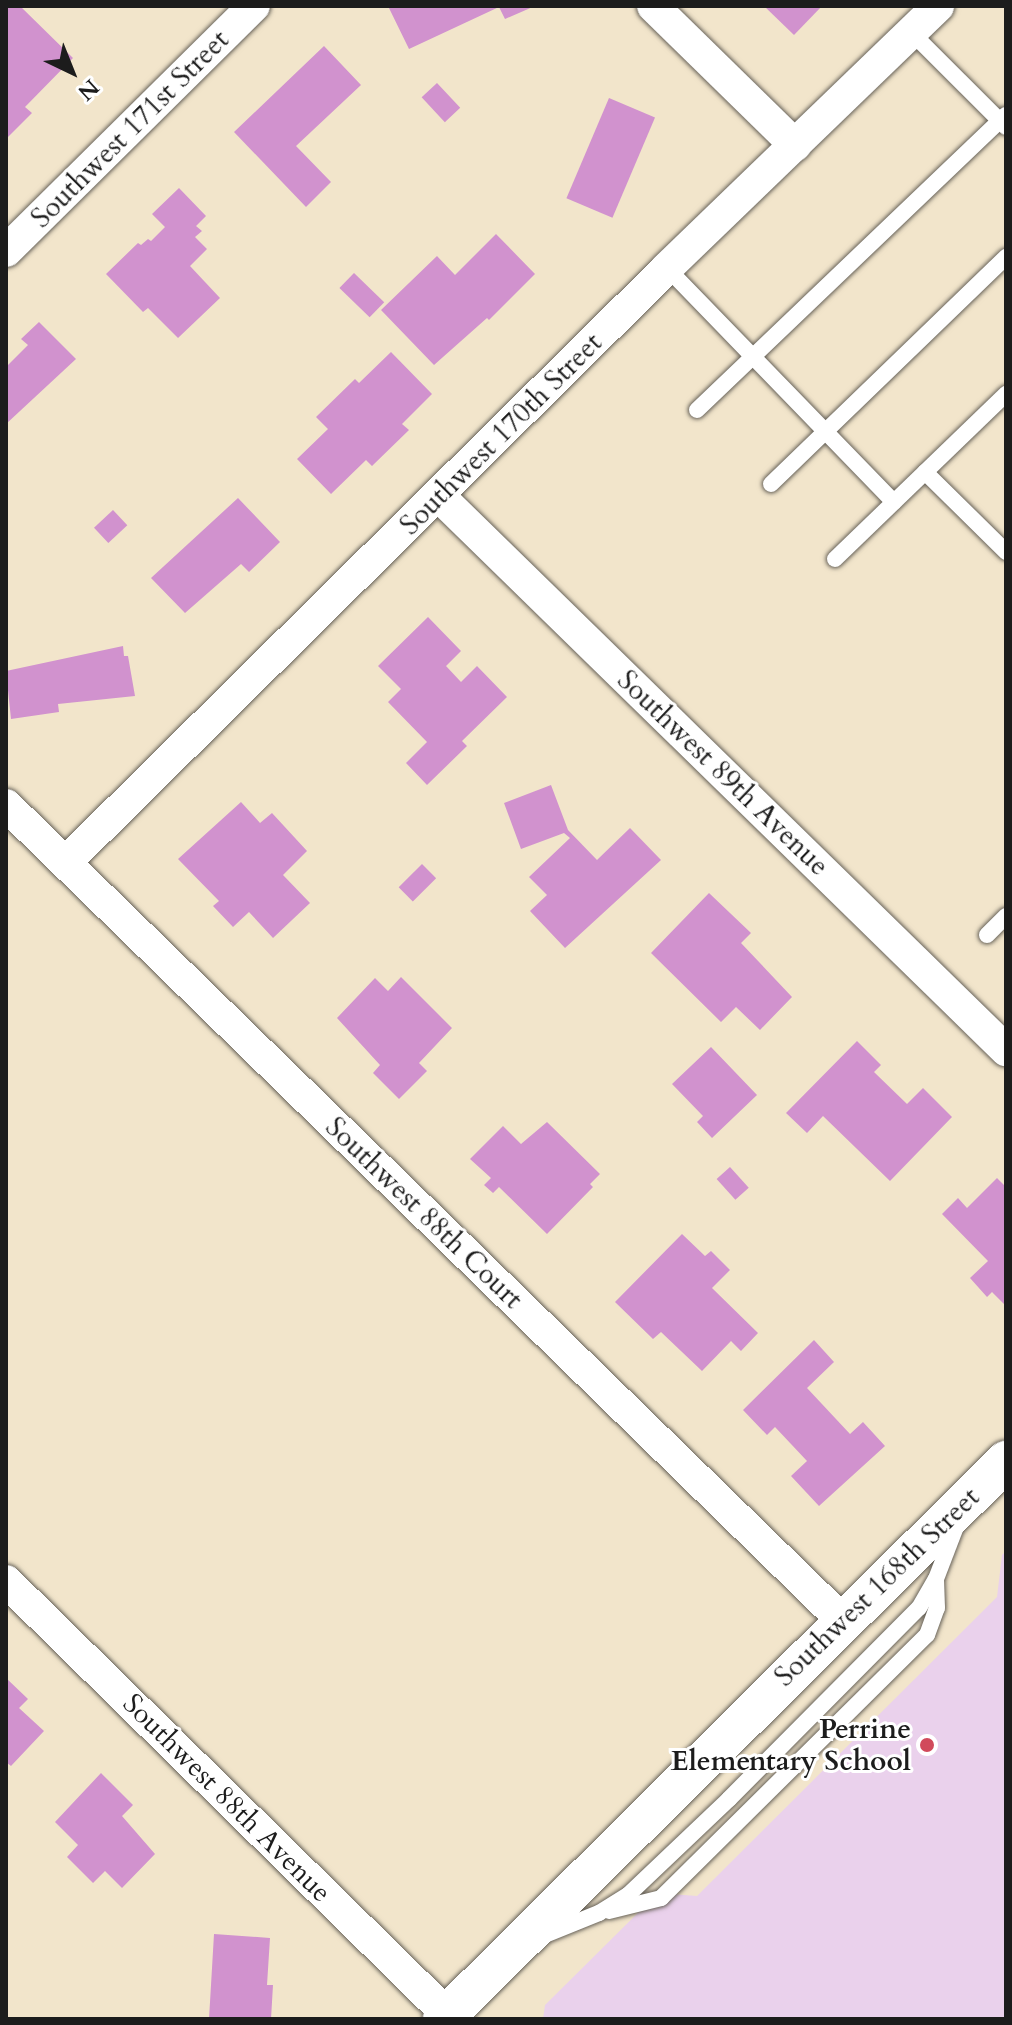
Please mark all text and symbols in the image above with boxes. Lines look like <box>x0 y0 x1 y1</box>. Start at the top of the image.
street label: Southwest 171st Street <box>24 23 236 235</box>
north arrow <box>32 32 112 112</box>
text: N <box>71 72 106 107</box>
street label: Southwest 170th Street <box>393 326 609 542</box>
street label: Southwest 89th Avenue <box>610 663 836 883</box>
street label: Southwest 88th Court <box>318 1110 530 1316</box>
street label: Southwest 168th Street <box>768 1481 986 1693</box>
street label: Southwest 88th Avenue <box>116 1687 338 1909</box>
place label: Perrine Elementary School <box>671 1712 911 1778</box>
marker: Perrine Elementary School <box>918 1736 936 1754</box>

